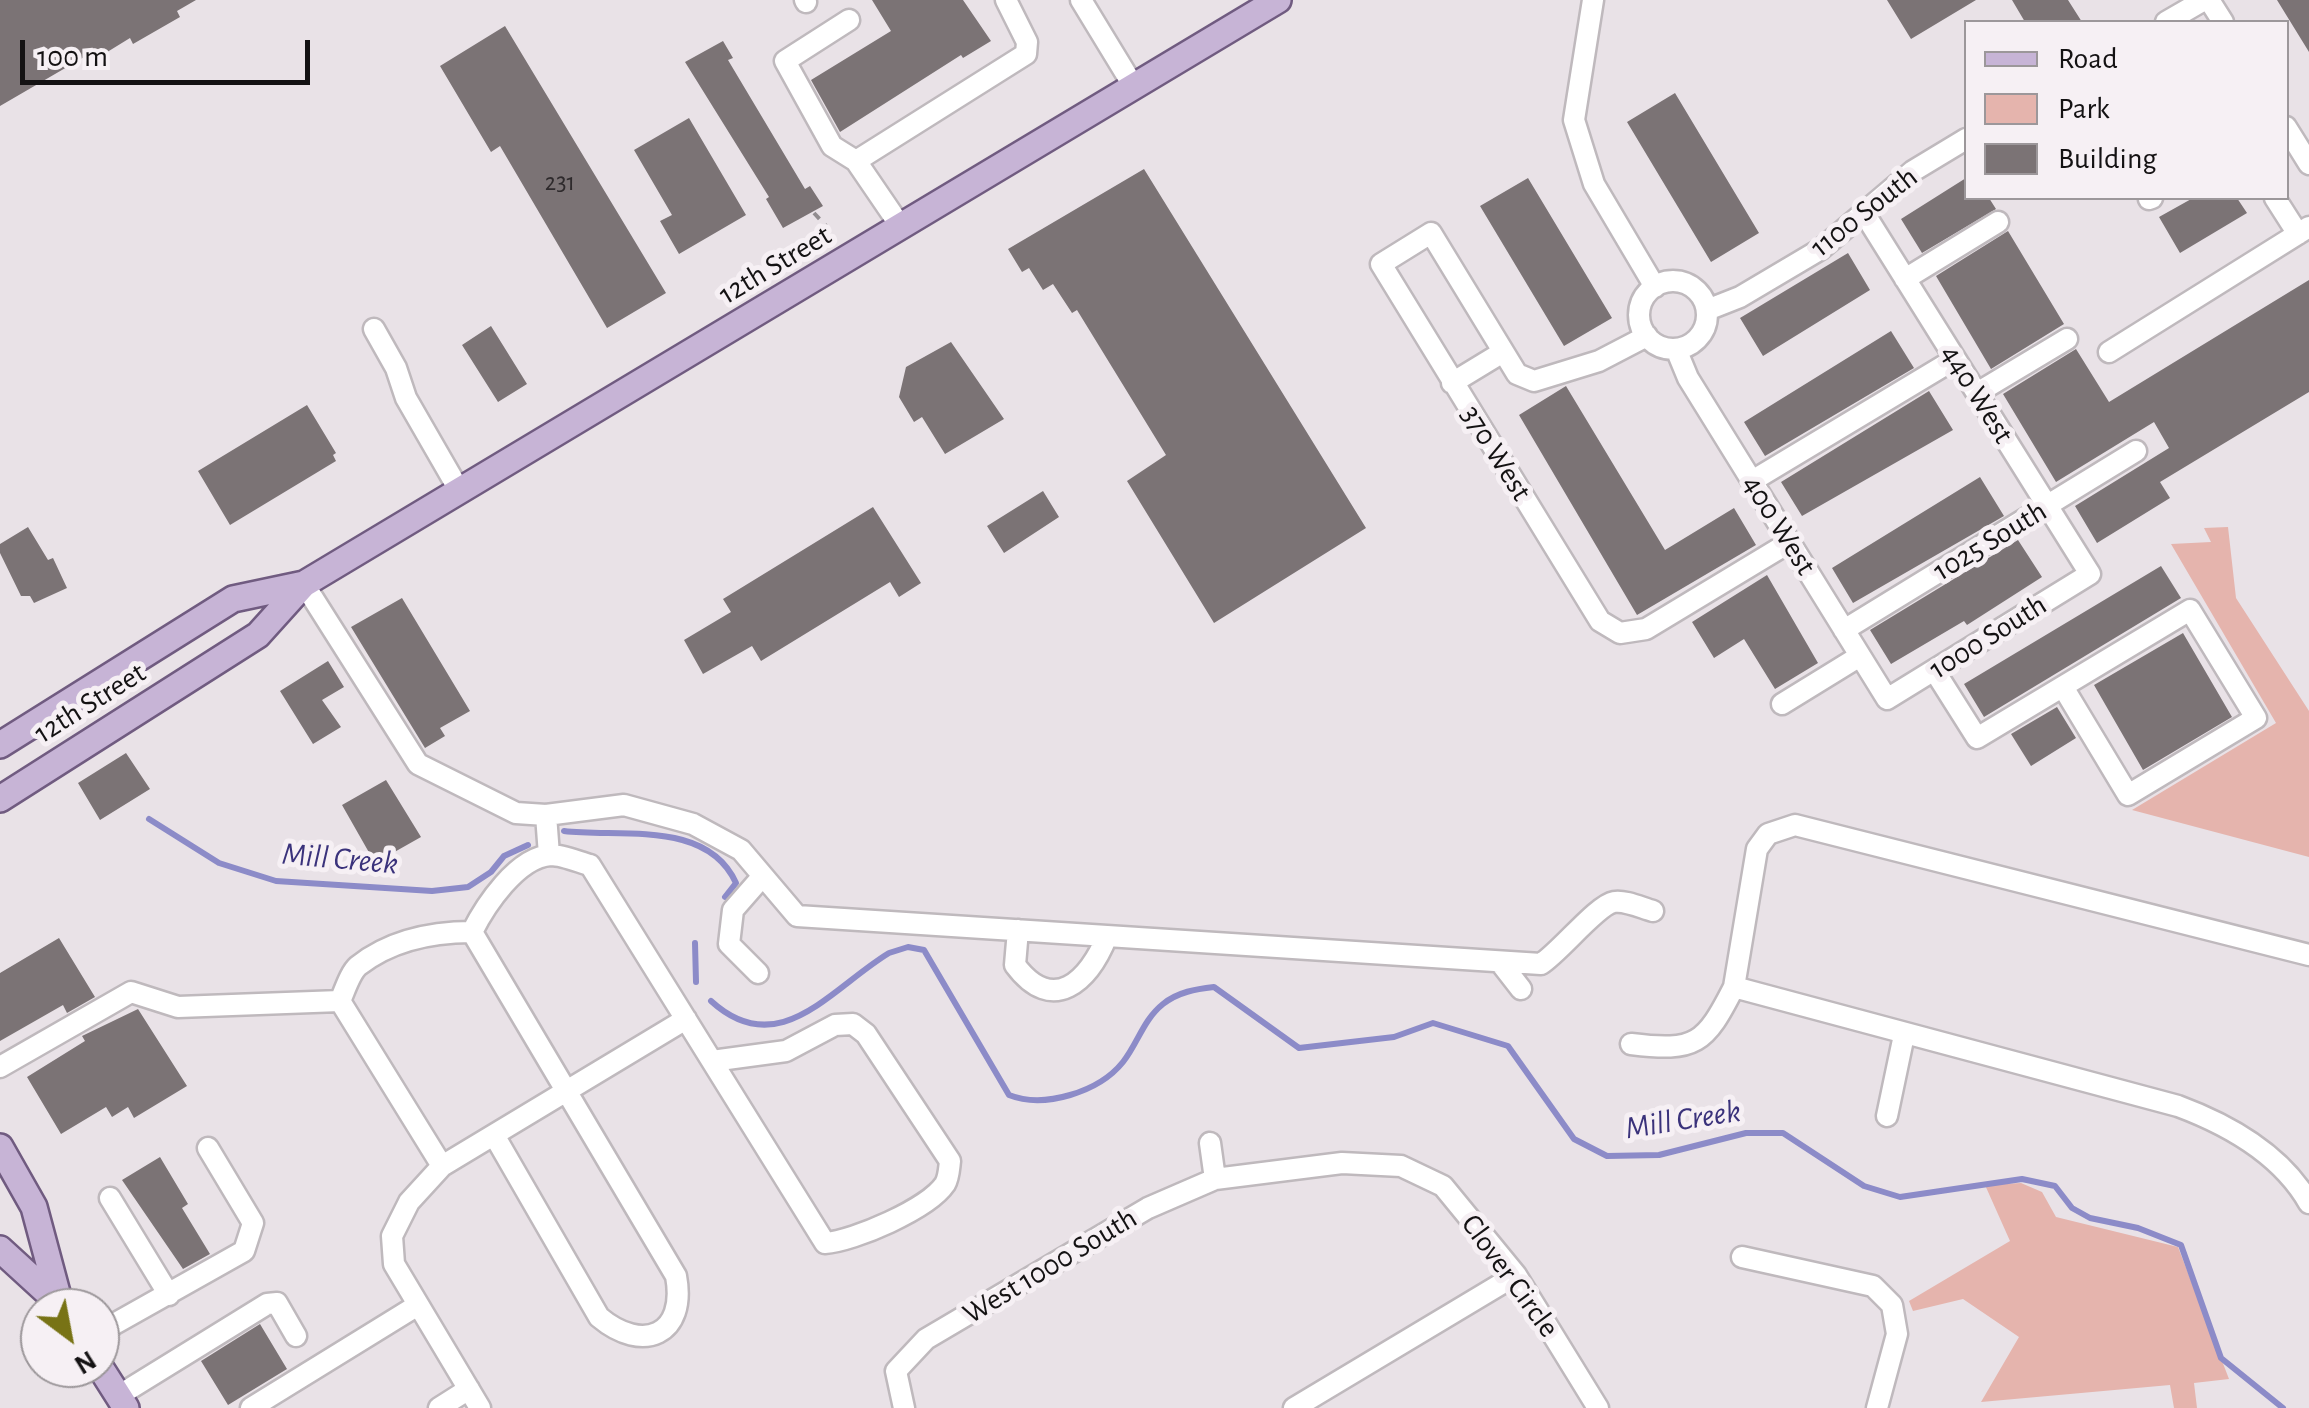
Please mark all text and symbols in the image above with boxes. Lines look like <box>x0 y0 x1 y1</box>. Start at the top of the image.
scale bar <box>25 20 315 82</box>
legend <box>1964 20 2289 200</box>
text: 100 m <box>37 42 108 72</box>
text: Road <box>2058 44 2118 74</box>
text: Park <box>2058 94 2110 124</box>
text: Building <box>2058 144 2157 174</box>
street label: 1100 South <box>1803 159 1925 265</box>
house number: 231 <box>545 167 575 197</box>
street label: 12th Street <box>712 217 838 313</box>
street label: 440 West <box>1933 338 2021 450</box>
street label: 370 West <box>1453 399 1539 507</box>
street label: 400 West <box>1734 468 1824 582</box>
street label: 1025 South <box>1927 493 2053 589</box>
street label: 1000 South <box>1923 587 2053 687</box>
street label: 12th Street <box>28 655 152 751</box>
water label: Mill Creek <box>280 835 400 883</box>
water label: Mill Creek <box>1623 1092 1743 1148</box>
street label: West 1000 South <box>957 1200 1143 1332</box>
street label: Clover Circle <box>1453 1207 1567 1345</box>
north arrow <box>20 1288 120 1388</box>
text: N <box>69 1345 101 1379</box>

